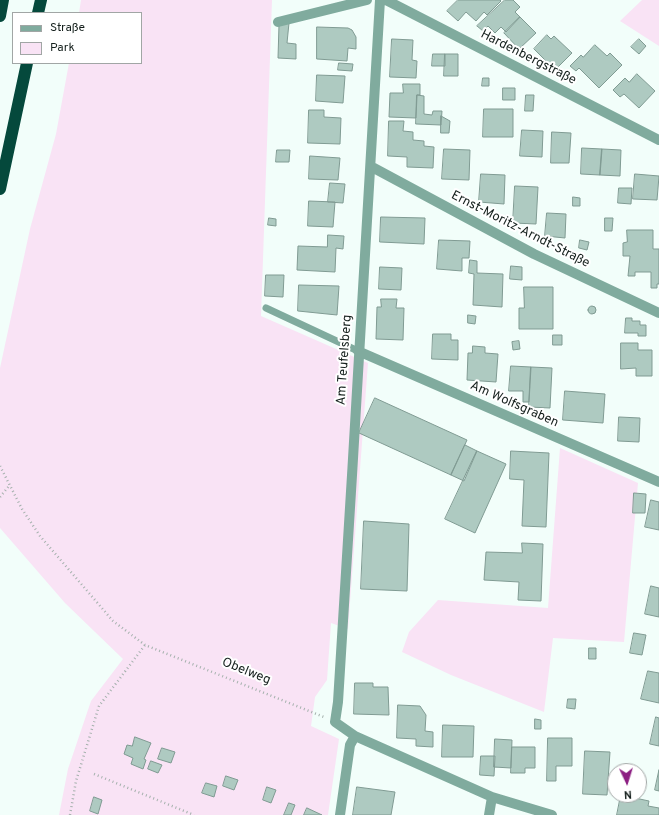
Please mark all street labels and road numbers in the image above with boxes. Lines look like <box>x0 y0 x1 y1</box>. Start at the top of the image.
street label: Hardenbergstraße <box>478 27 578 89</box>
street label: Ernst-Moritz-Arndt-Straße <box>448 188 592 272</box>
street label: Am Teufelsberg <box>334 314 356 406</box>
street label: Am Wolfsgraben <box>467 379 561 431</box>
street label: Obelweg <box>219 655 273 689</box>

